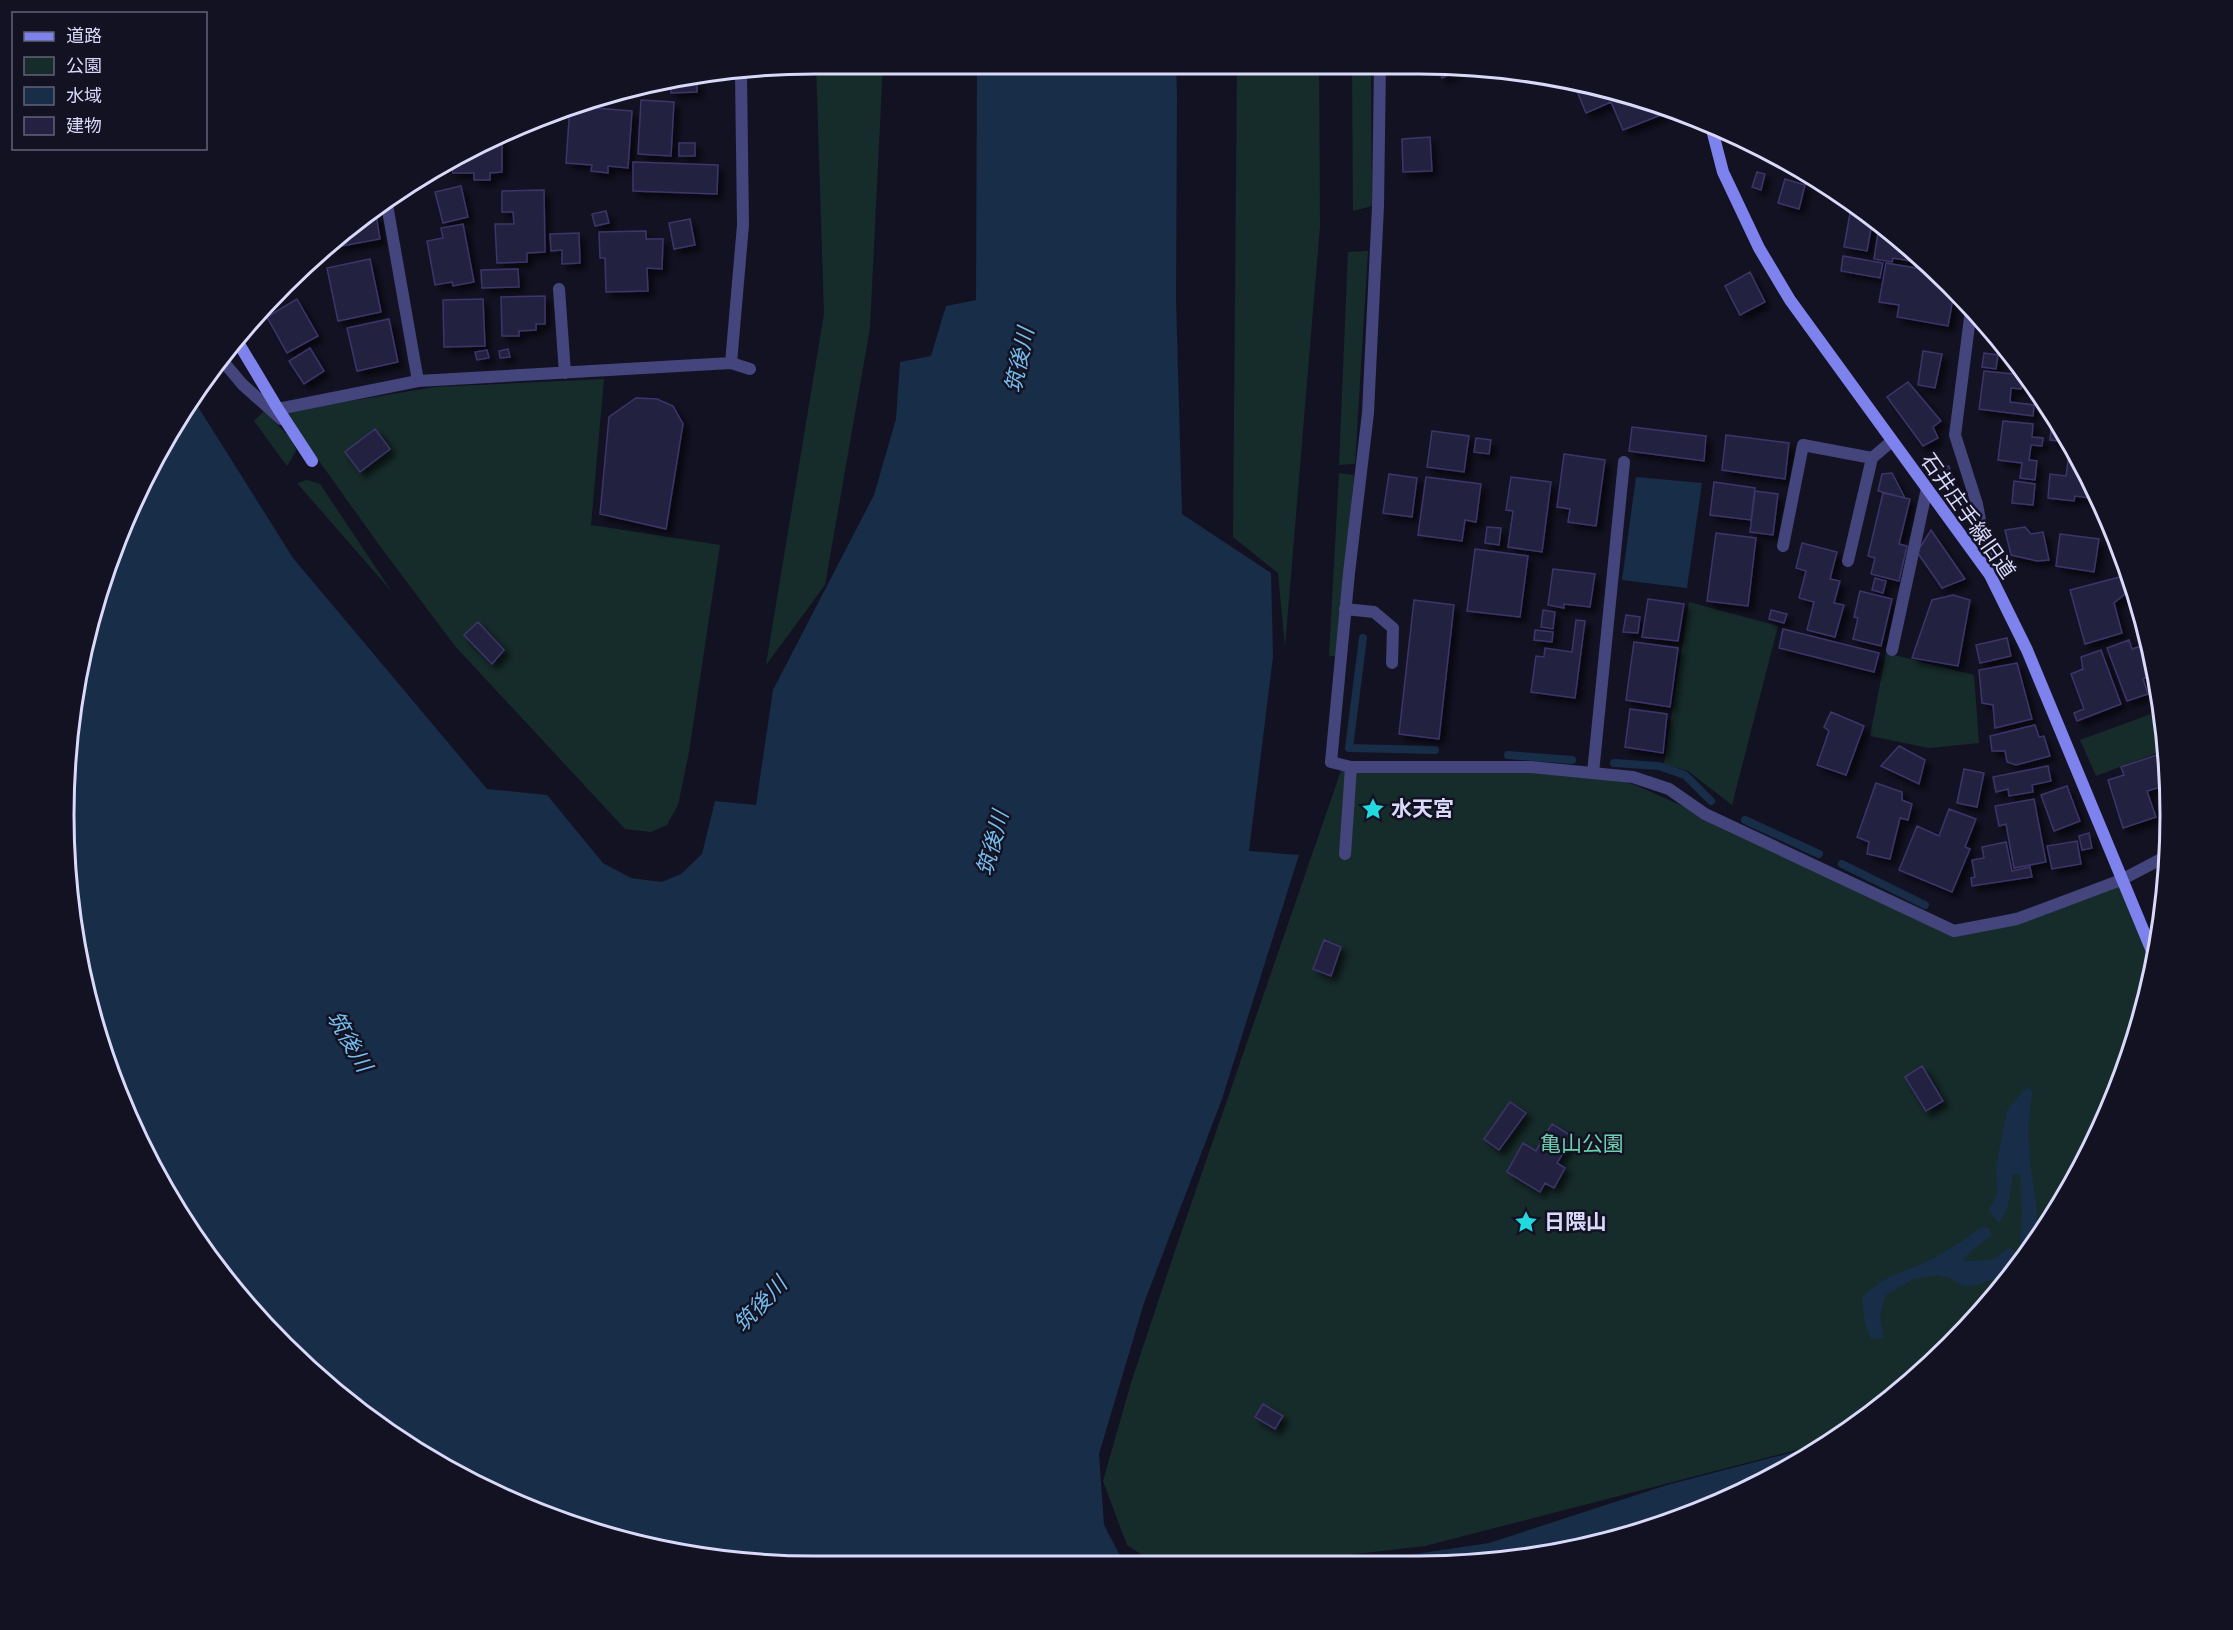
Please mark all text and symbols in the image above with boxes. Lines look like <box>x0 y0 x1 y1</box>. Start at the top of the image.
legend <box>12 12 207 150</box>
text: 道路 <box>66 25 102 47</box>
text: 公園 <box>66 55 102 77</box>
text: 水域 <box>66 85 102 107</box>
text: 建物 <box>66 115 102 137</box>
water label: 筑後川 <box>999 323 1040 395</box>
street label: 石井庄手線旧道 <box>1916 448 2021 583</box>
place icon: 水天宮 <box>1360 796 1386 822</box>
place label: 水天宮 <box>1391 796 1454 821</box>
water label: 筑後川 <box>971 806 1015 879</box>
water label: 筑後川 <box>321 1006 379 1078</box>
park label: 亀山公園 <box>1540 1131 1624 1156</box>
place icon: 日隈山 <box>1513 1209 1539 1235</box>
place label: 日隈山 <box>1544 1209 1607 1234</box>
water label: 筑後川 <box>728 1270 794 1338</box>

